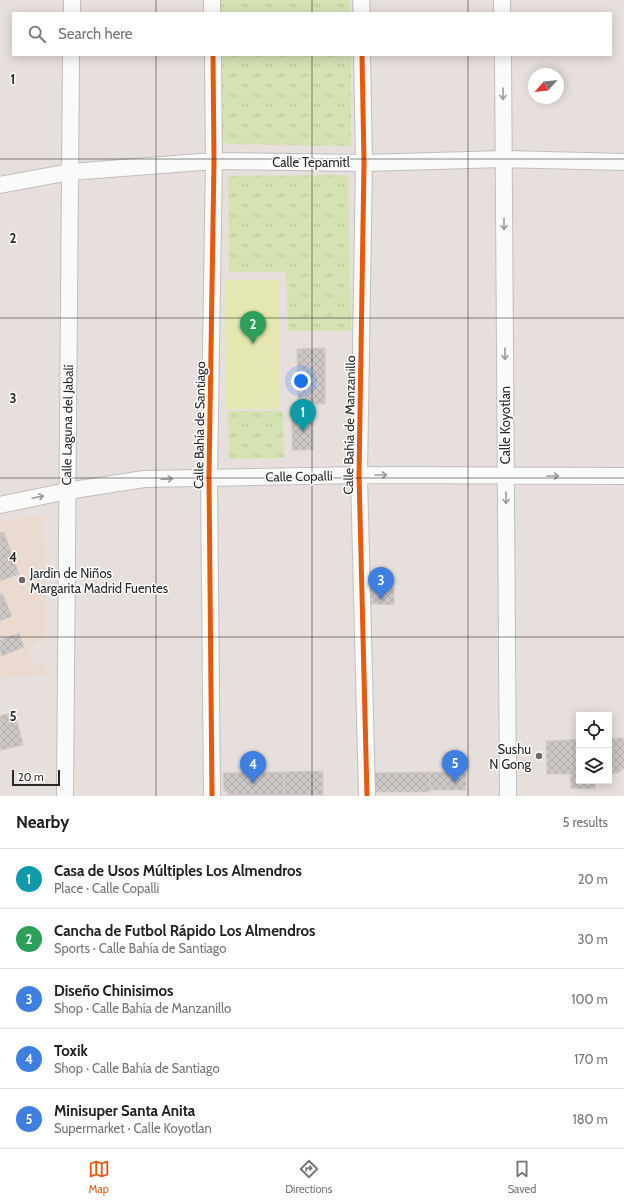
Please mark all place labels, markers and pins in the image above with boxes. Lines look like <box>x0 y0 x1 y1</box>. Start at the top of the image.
pin: 2 <box>240 311 266 344</box>
pin: 1 <box>290 399 316 432</box>
place label: Jardín de Niños Margarita Madrid Fuentes <box>29 565 169 596</box>
pin: 3 <box>368 567 394 600</box>
marker: Jardín de Niños Margarita Madrid Fuentes <box>17 575 27 585</box>
place label: Sushu N Gong <box>489 741 532 772</box>
pin: 5 <box>442 750 468 783</box>
pin: 4 <box>240 751 266 784</box>
marker: Sushu N Gong <box>534 751 544 761</box>

